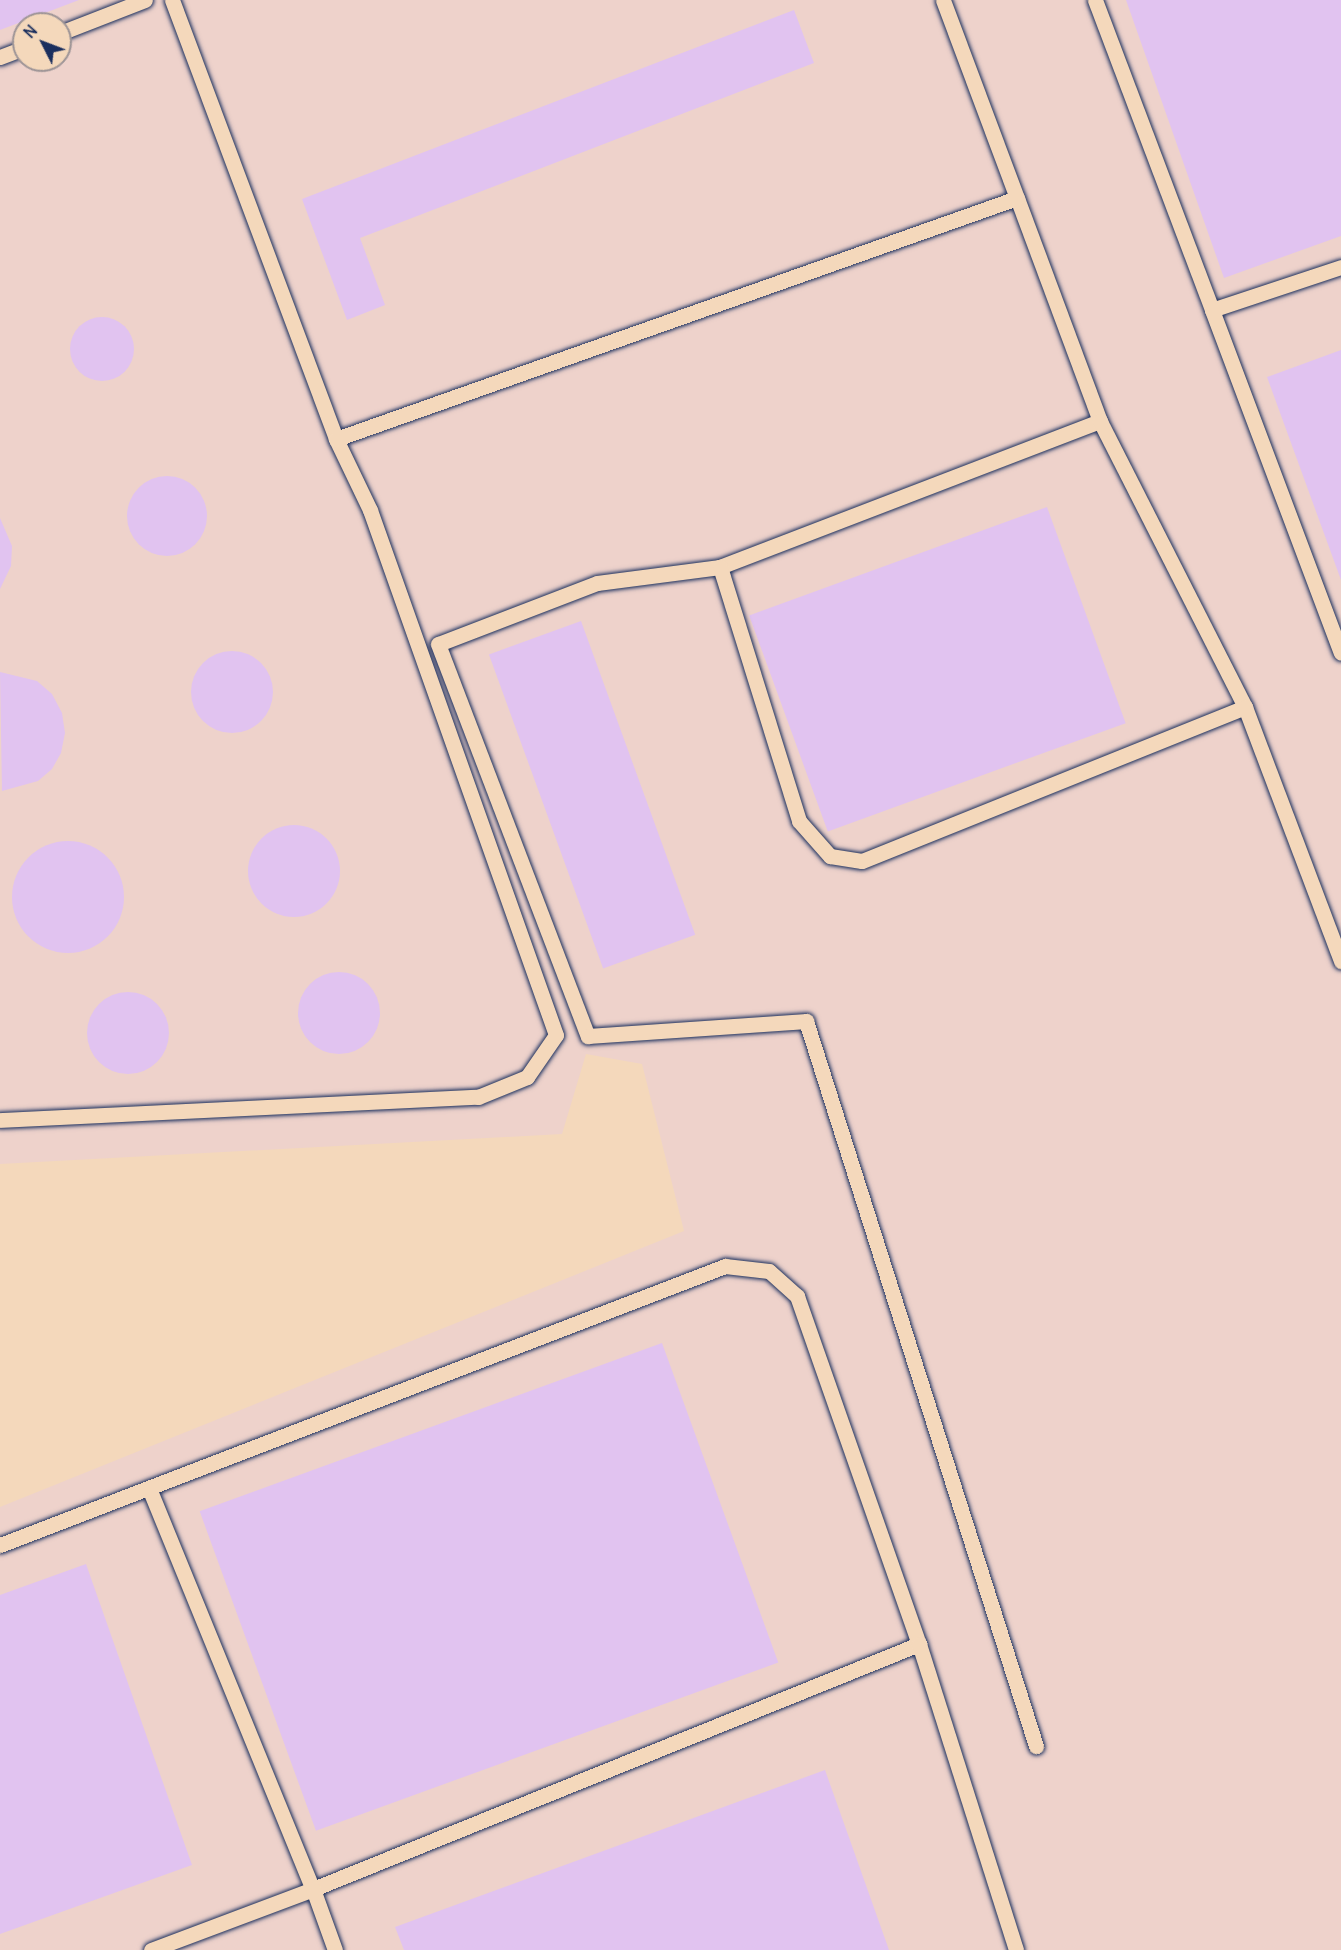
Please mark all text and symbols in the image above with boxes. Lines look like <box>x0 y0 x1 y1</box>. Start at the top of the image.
north arrow <box>12 12 72 72</box>
text: N <box>19 20 41 42</box>

